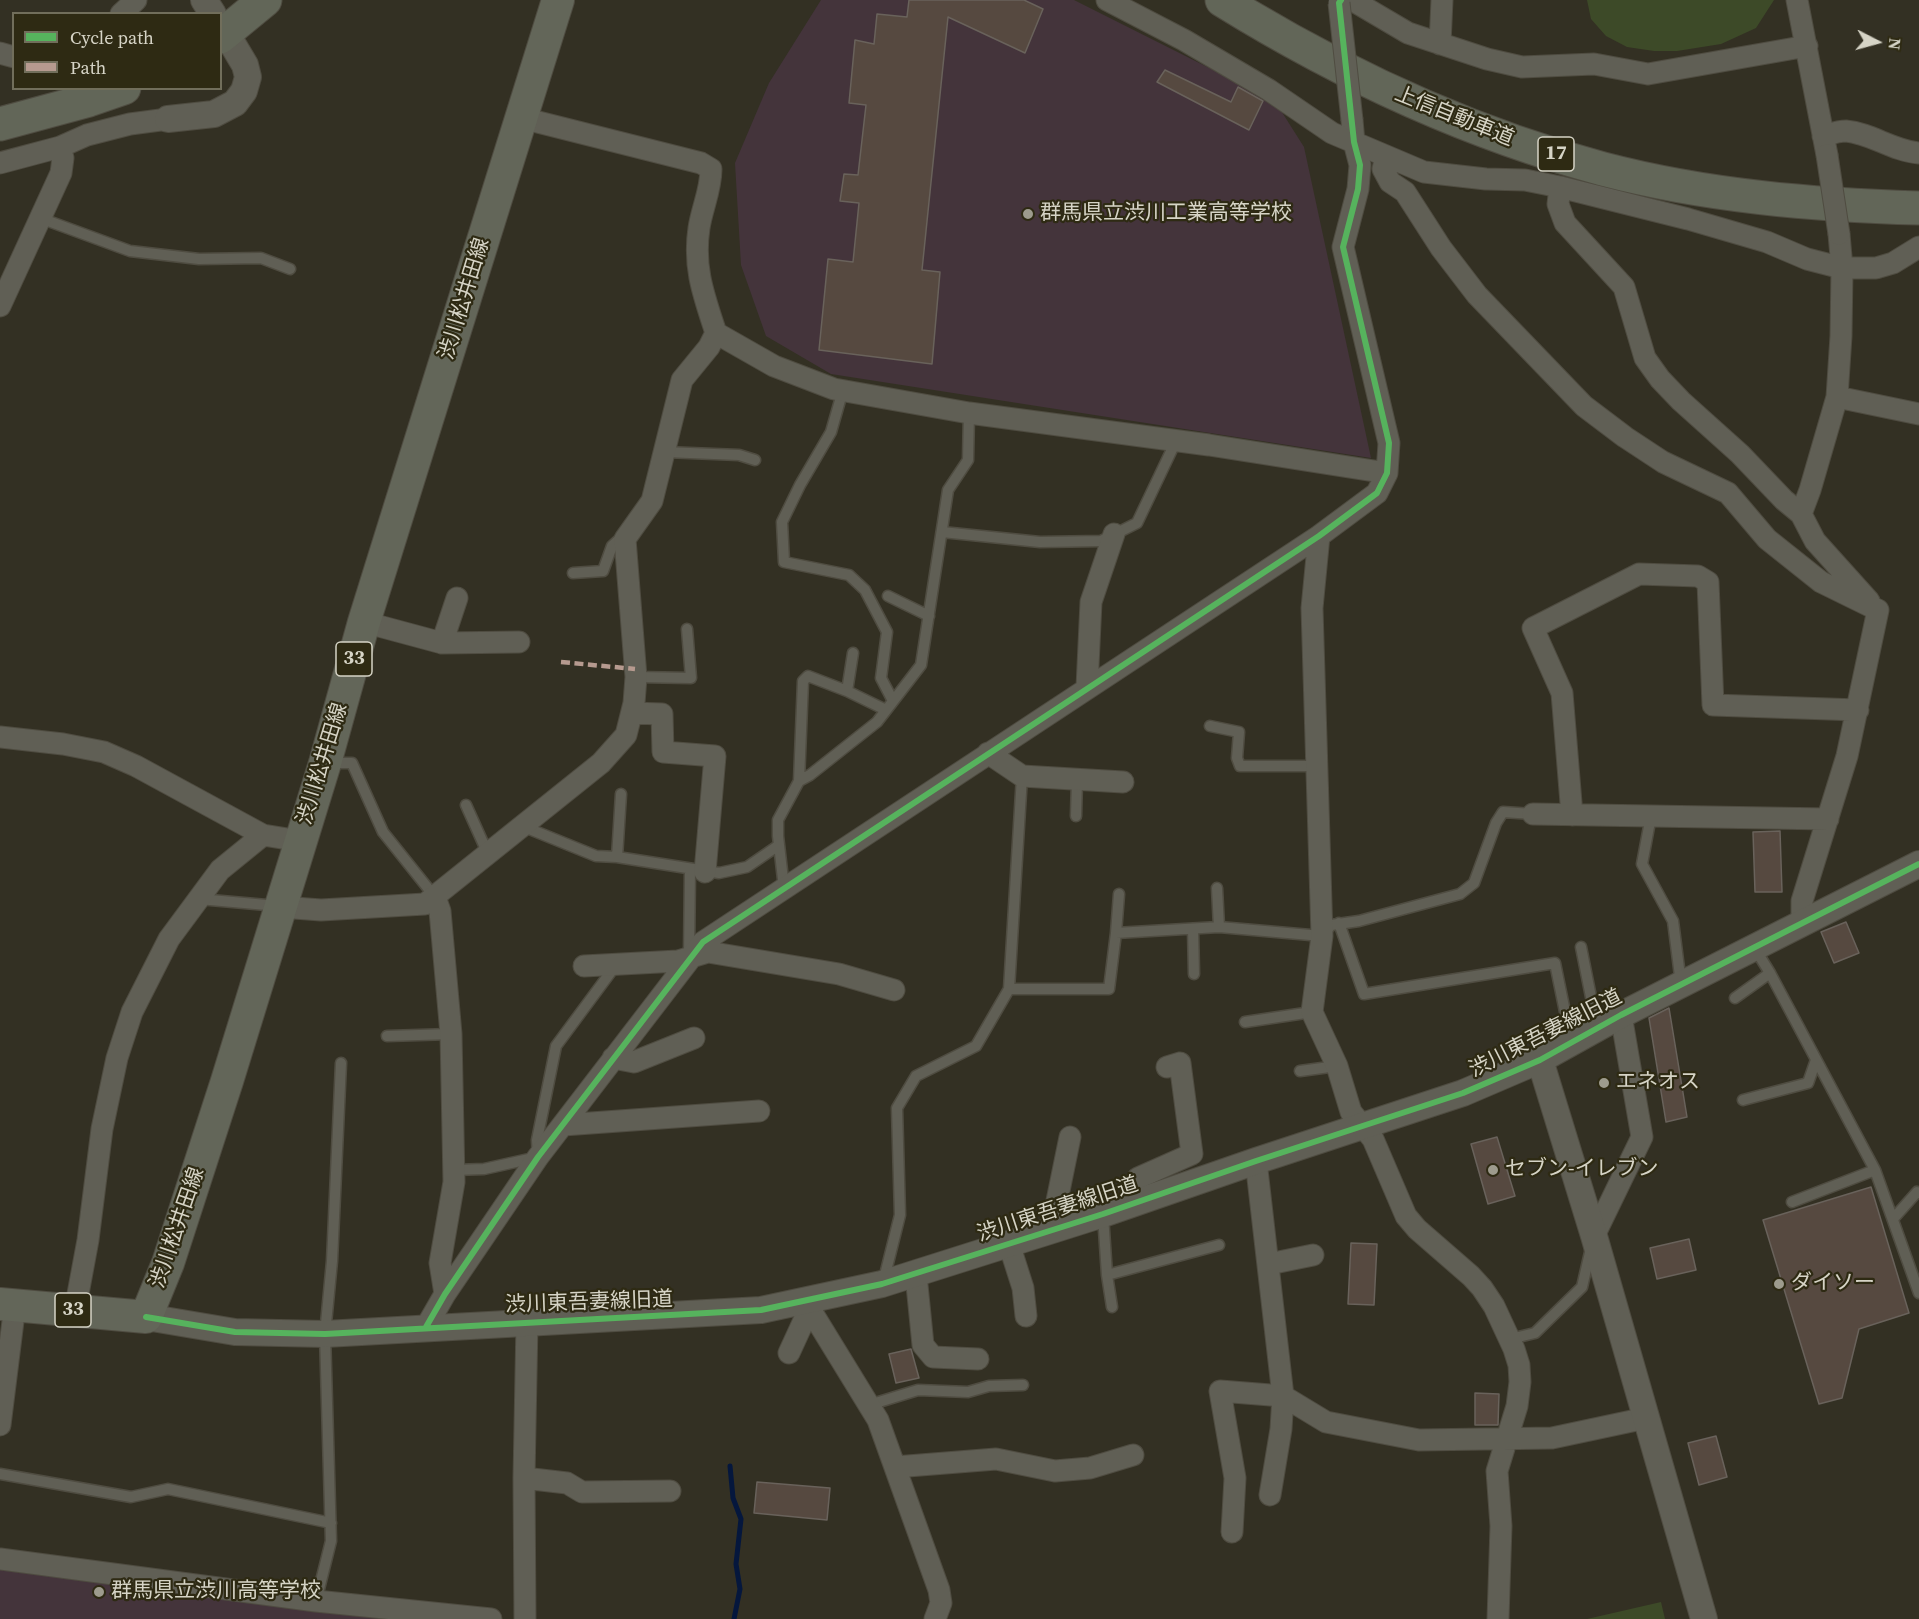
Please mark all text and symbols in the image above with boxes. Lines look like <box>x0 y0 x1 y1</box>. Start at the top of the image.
legend <box>12 12 222 90</box>
north arrow <box>1847 12 1907 72</box>
text: Cycle path <box>70 25 154 50</box>
text: N <box>1883 37 1906 51</box>
text: Path <box>70 55 106 80</box>
street label: 上信自動車道 <box>1391 82 1517 152</box>
road number: 17 <box>1538 137 1574 171</box>
place label: 群馬県立渋川工業高等学校 <box>1040 201 1292 227</box>
marker: 群馬県立渋川工業高等学校 <box>1021 207 1035 221</box>
street label: 渋川松井田線 <box>435 235 495 363</box>
road number: 33 <box>336 642 372 676</box>
street label: 渋川松井田線 <box>293 700 353 828</box>
street label: 渋川東吾妻線旧道 <box>1465 985 1627 1083</box>
place label: エネオス <box>1616 1070 1700 1096</box>
marker: エネオス <box>1597 1076 1611 1090</box>
place label: セブン-イレブン <box>1505 1157 1659 1183</box>
marker: セブン-イレブン <box>1486 1163 1500 1177</box>
street label: 渋川松井田線 <box>146 1164 210 1292</box>
street label: 渋川東吾妻線旧道 <box>974 1172 1142 1248</box>
place label: ダイソー <box>1791 1271 1875 1297</box>
marker: ダイソー <box>1772 1277 1786 1291</box>
street label: 渋川東吾妻線旧道 <box>505 1287 673 1319</box>
road number: 33 <box>55 1293 91 1327</box>
place label: 群馬県立渋川高等学校 <box>111 1579 321 1605</box>
marker: 群馬県立渋川高等学校 <box>92 1585 106 1599</box>

